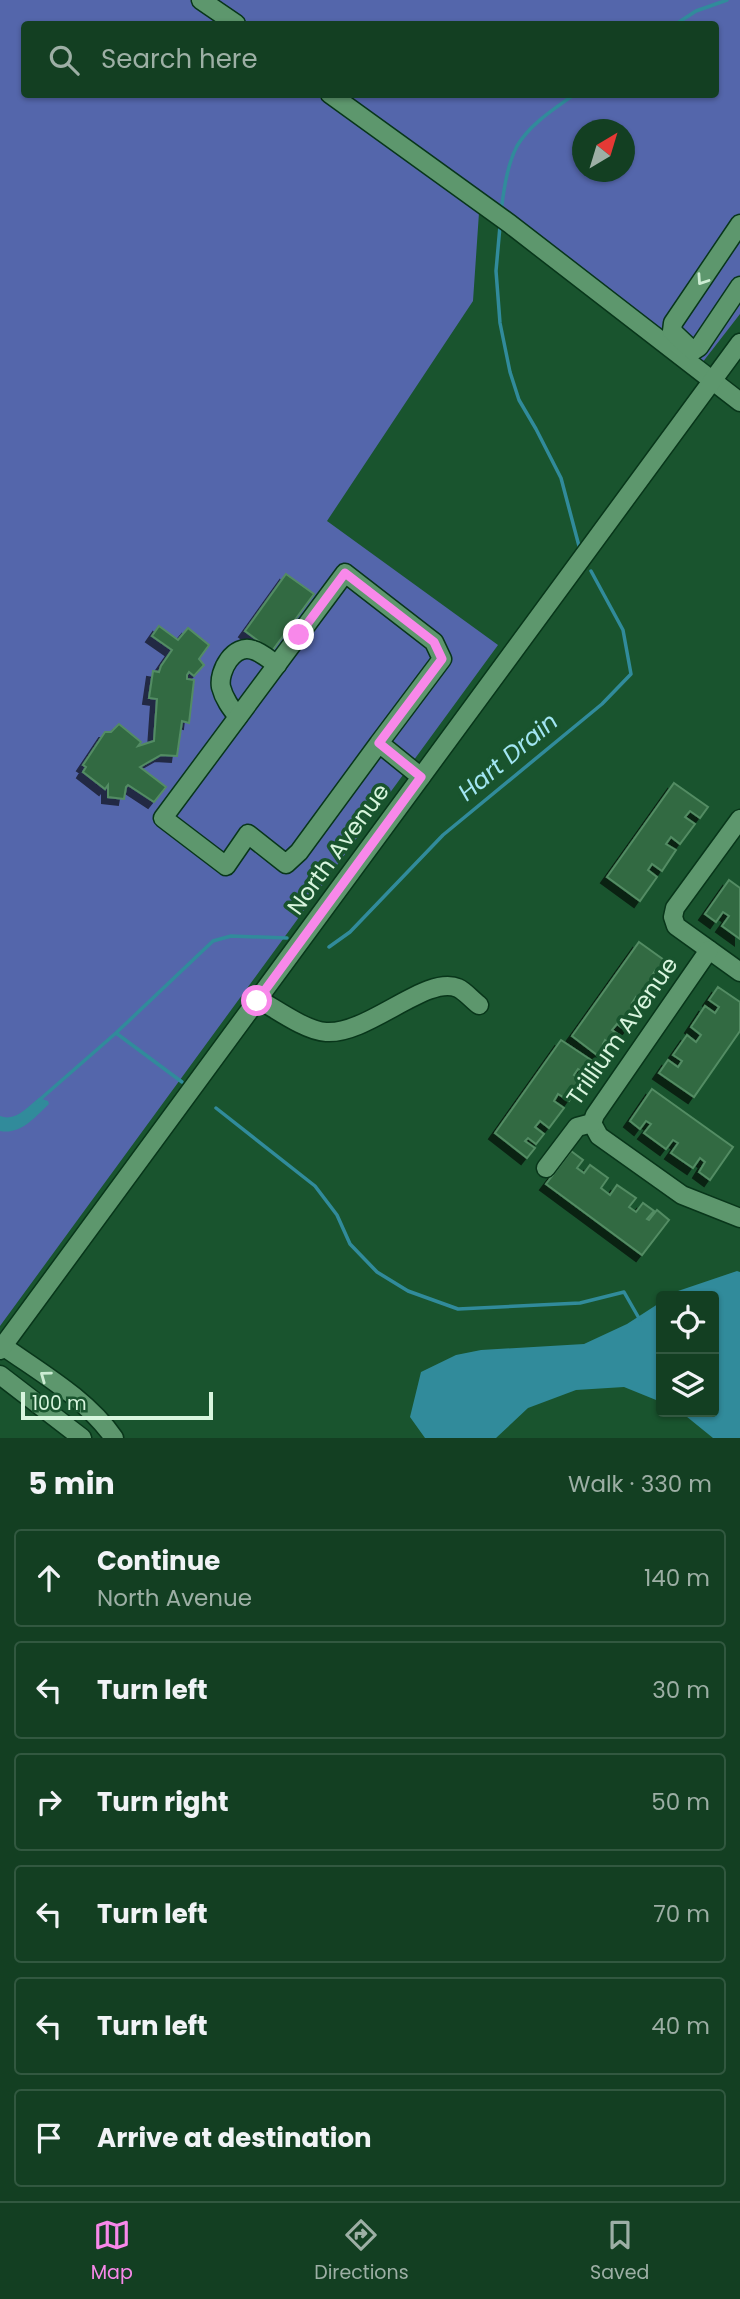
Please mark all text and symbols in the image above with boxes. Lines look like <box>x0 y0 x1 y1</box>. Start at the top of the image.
search box <box>21 21 719 98</box>
icon: search <box>45 41 83 79</box>
text: Search here <box>101 41 258 77</box>
north arrow <box>572 119 635 182</box>
one-way arrow <box>697 272 710 285</box>
route end <box>283 619 314 650</box>
water label: Hart Drain <box>451 705 565 808</box>
street label: North Avenue <box>279 777 397 921</box>
street label: Trillium Avenue <box>559 950 685 1112</box>
route start <box>241 985 272 1016</box>
map controls <box>656 1291 719 1417</box>
button: locate <box>656 1291 719 1354</box>
button: layers <box>656 1354 719 1417</box>
one-way arrow <box>40 1372 53 1384</box>
scale bar <box>21 1389 214 1421</box>
text: 100 m <box>32 1390 87 1417</box>
text: 5 min <box>28 1462 115 1505</box>
text: Walk · 330 m <box>568 1468 712 1500</box>
text: Continue <box>97 1543 220 1579</box>
icon: ahead <box>30 1559 68 1597</box>
text: 140 m <box>644 1562 710 1594</box>
text: North Avenue <box>97 1582 252 1614</box>
icon: left <box>30 1671 68 1709</box>
text: Turn left <box>97 1672 208 1708</box>
text: 30 m <box>652 1674 710 1706</box>
icon: right <box>30 1783 68 1821</box>
text: Turn right <box>97 1784 229 1820</box>
text: 50 m <box>651 1786 710 1818</box>
icon: left <box>30 1895 68 1933</box>
text: Turn left <box>97 1896 208 1932</box>
text: 70 m <box>653 1898 710 1930</box>
icon: left <box>30 2007 68 2045</box>
text: Turn left <box>97 2008 208 2044</box>
text: 40 m <box>651 2010 710 2042</box>
icon: arrive <box>30 2119 68 2157</box>
text: Arrive at destination <box>97 2120 372 2156</box>
tab: Map <box>91 2216 133 2287</box>
tab: Directions <box>314 2216 409 2287</box>
tab: Saved <box>590 2216 649 2287</box>

